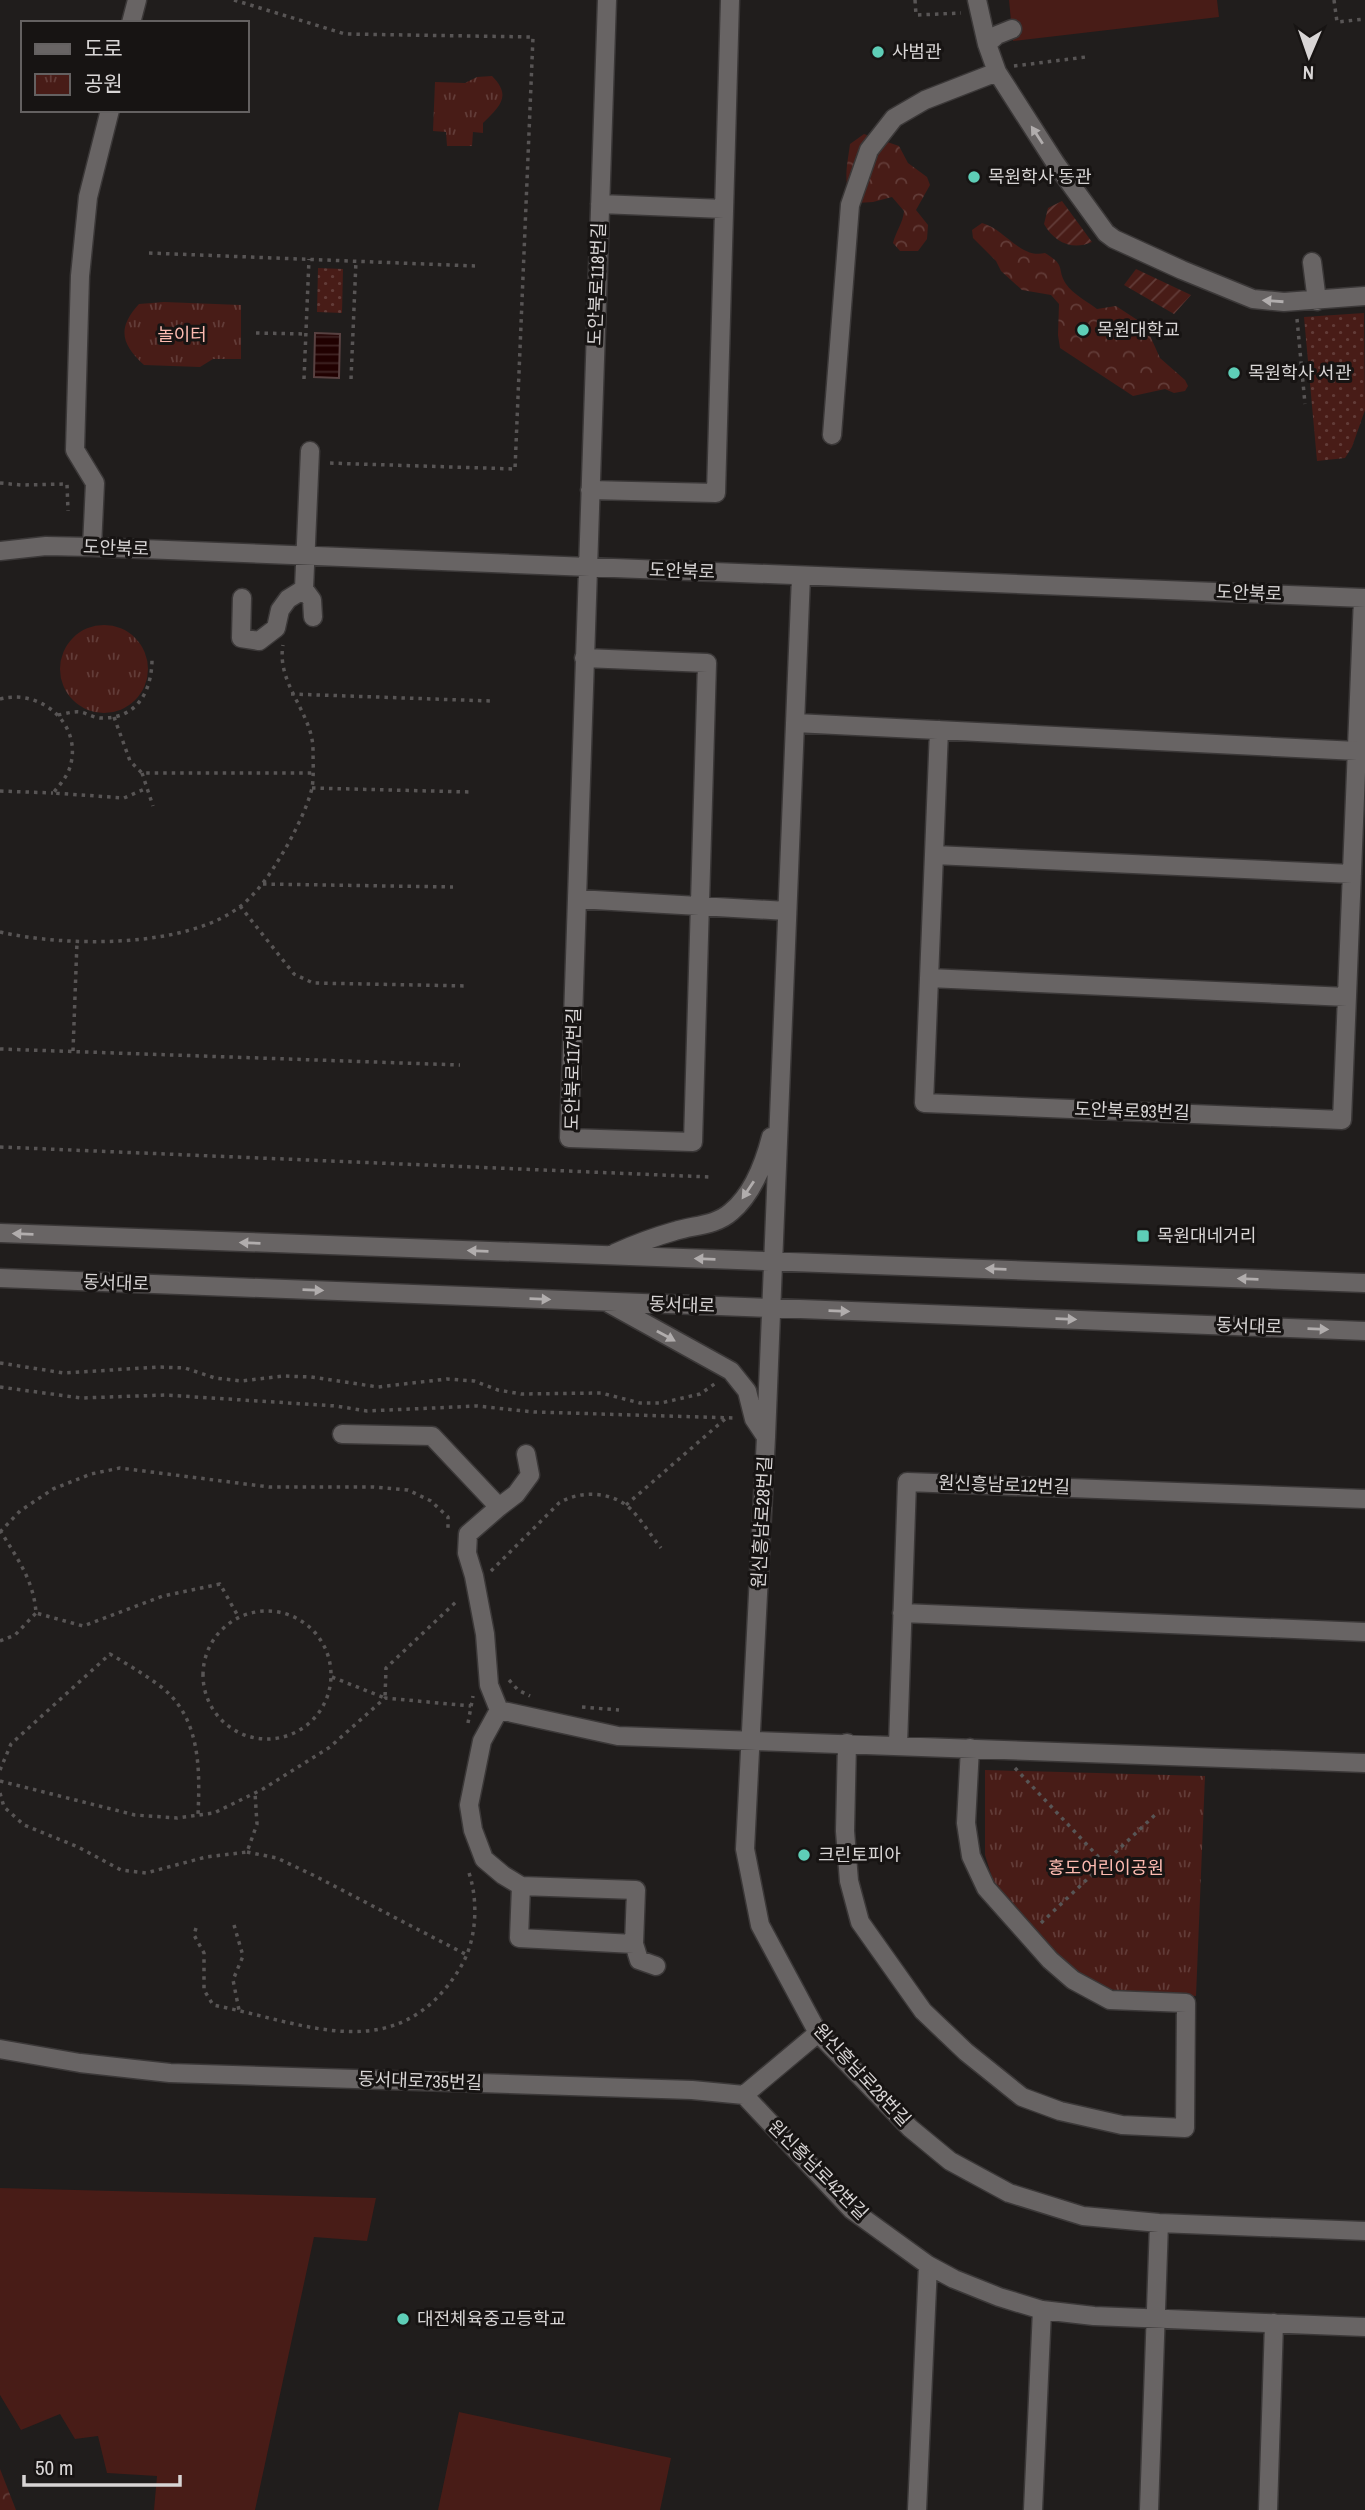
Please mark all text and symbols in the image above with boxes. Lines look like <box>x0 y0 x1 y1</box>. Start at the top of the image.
legend <box>21 21 248 112</box>
north arrow <box>1274 21 1344 91</box>
text: 도로 <box>84 34 123 63</box>
place label: 사범관 <box>892 39 942 64</box>
marker: 사범관 <box>870 44 886 60</box>
text: N <box>1302 60 1314 86</box>
text: 공원 <box>84 69 123 98</box>
one-way arrow <box>1031 125 1044 144</box>
place label: 목원학사 동관 <box>988 164 1092 189</box>
marker: 목원학사 동관 <box>966 169 982 185</box>
street label: 도안북로118번길 <box>582 222 611 346</box>
one-way arrow <box>1261 295 1283 306</box>
place label: 목원대학교 <box>1097 317 1180 342</box>
park label: 놀이터 <box>157 322 207 347</box>
marker: 목원대학교 <box>1075 322 1091 338</box>
place label: 목원학사 서관 <box>1248 360 1352 385</box>
marker: 목원학사 서관 <box>1226 365 1242 381</box>
street label: 도안북로 <box>82 534 150 561</box>
street label: 도안북로 <box>648 557 716 584</box>
street label: 도안북로 <box>1215 579 1283 606</box>
street label: 도안북로117번길 <box>559 1007 586 1131</box>
street label: 도안북로93번길 <box>1074 1096 1190 1125</box>
one-way arrow <box>741 1181 755 1199</box>
place label: 목원대네거리 <box>1157 1223 1256 1248</box>
marker: 목원대네거리 <box>1135 1228 1151 1244</box>
one-way arrow <box>12 1229 34 1240</box>
one-way arrow <box>239 1237 261 1248</box>
one-way arrow <box>466 1246 488 1257</box>
one-way arrow <box>694 1253 716 1264</box>
one-way arrow <box>985 1264 1007 1275</box>
street label: 동서대로 <box>82 1269 150 1296</box>
one-way arrow <box>1237 1273 1259 1284</box>
one-way arrow <box>302 1285 324 1296</box>
street label: 동서대로 <box>648 1291 716 1318</box>
one-way arrow <box>530 1294 552 1305</box>
one-way arrow <box>828 1305 850 1316</box>
street label: 동서대로 <box>1215 1312 1283 1339</box>
one-way arrow <box>1056 1314 1078 1325</box>
one-way arrow <box>1307 1323 1329 1334</box>
one-way arrow <box>657 1330 676 1342</box>
street label: 원신흥남로28번길 <box>746 1455 777 1589</box>
street label: 원신흥남로12번길 <box>937 1470 1071 1499</box>
place label: 크린토피아 <box>818 1842 901 1867</box>
marker: 크린토피아 <box>796 1847 812 1863</box>
park label: 홍도어린이공원 <box>1048 1855 1164 1880</box>
street label: 원신흥남로28번길 <box>808 2018 917 2132</box>
street label: 동서대로735번길 <box>358 2066 482 2095</box>
street label: 원신흥남로42번길 <box>763 2114 874 2225</box>
place label: 대전체육중고등학교 <box>417 2306 566 2331</box>
marker: 대전체육중고등학교 <box>395 2311 411 2327</box>
scale bar <box>24 2444 180 2488</box>
text: 50 m <box>35 2453 73 2482</box>

